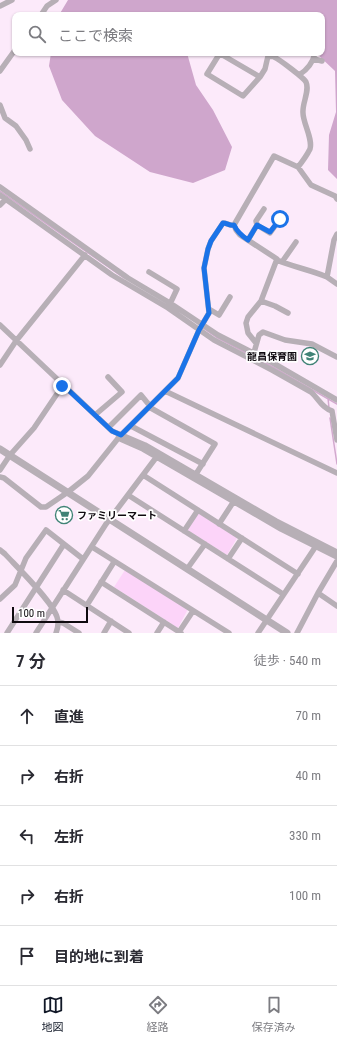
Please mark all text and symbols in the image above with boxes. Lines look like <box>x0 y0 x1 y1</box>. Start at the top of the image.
search box <box>12 12 325 56</box>
icon: search <box>26 23 48 45</box>
text: ここで検索 <box>58 27 133 45</box>
route start <box>271 210 289 228</box>
school or university icon: 龍昌保育園 <box>300 346 320 366</box>
place label: 龍昌保育園 <box>247 351 297 362</box>
route end <box>53 377 71 395</box>
supermarket icon: ファミリーマート <box>54 505 74 525</box>
place label: ファミリーマート <box>77 510 157 521</box>
scale bar <box>12 605 88 624</box>
text: 100 m <box>18 607 45 620</box>
text: 7 分 <box>16 651 46 671</box>
text: 徒歩 · 540 m <box>254 653 321 668</box>
icon: ahead <box>16 705 38 727</box>
text: 直進 <box>54 708 84 726</box>
text: 70 m <box>295 708 321 723</box>
icon: right <box>16 765 38 787</box>
text: 右折 <box>54 768 84 786</box>
text: 40 m <box>295 768 321 783</box>
icon: left <box>16 825 38 847</box>
text: 左折 <box>54 828 84 846</box>
text: 330 m <box>289 828 321 843</box>
icon: right <box>16 885 38 907</box>
text: 右折 <box>54 888 84 906</box>
text: 100 m <box>289 888 321 903</box>
icon: arrive <box>16 945 38 967</box>
text: 目的地に到着 <box>54 948 144 966</box>
tab: 地図 <box>42 994 64 1034</box>
tab: 経路 <box>147 994 169 1034</box>
tab: 保存済み <box>252 994 296 1034</box>

